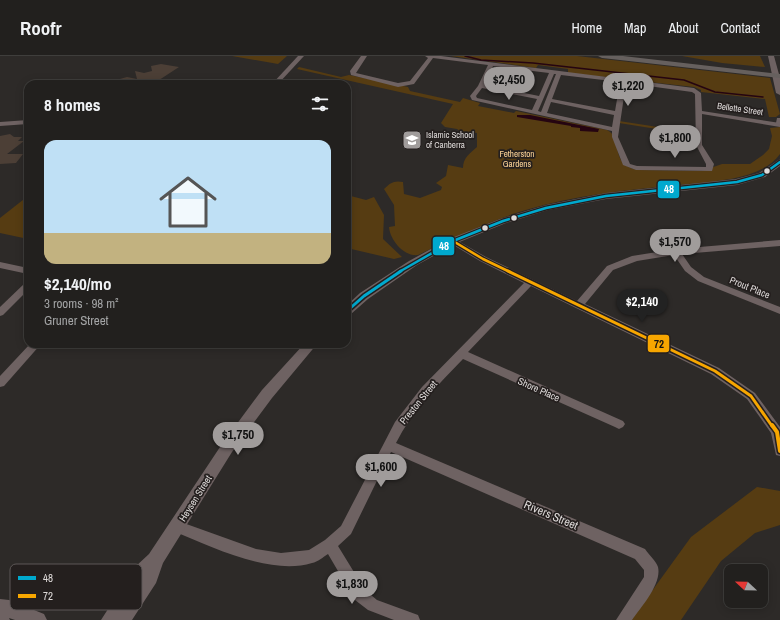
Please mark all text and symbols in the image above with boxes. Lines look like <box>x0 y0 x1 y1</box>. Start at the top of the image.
text: Roofr <box>20 15 62 41</box>
text: Home <box>571 19 602 37</box>
text: Map <box>624 19 646 37</box>
text: About <box>668 19 698 37</box>
text: Contact <box>720 19 760 37</box>
pin: $2,450 <box>476 67 542 101</box>
text: $2,450 <box>493 71 525 88</box>
pin: $1,220 <box>595 73 661 107</box>
text: $1,220 <box>612 77 644 94</box>
text: 8 homes <box>44 93 101 116</box>
icon: filters <box>309 93 331 115</box>
street label: Bellette Street <box>716 100 764 118</box>
pin: $1,800 <box>642 125 708 159</box>
school or university icon: Islamic School of Canberra <box>401 129 423 151</box>
place label: Islamic School of Canberra <box>426 129 474 151</box>
text: $1,800 <box>659 129 691 146</box>
park label: Fetherston Gardens <box>500 148 534 170</box>
icon: home <box>152 166 224 238</box>
unlabelled marker <box>762 166 772 176</box>
line badge: 48 <box>657 180 680 199</box>
text: 48 <box>664 182 674 196</box>
unlabelled marker <box>509 213 519 223</box>
unlabelled marker <box>480 223 490 233</box>
pin: $1,570 <box>642 229 708 263</box>
text: $1,570 <box>659 233 691 250</box>
line badge: 48 <box>432 236 455 256</box>
text: 48 <box>439 239 449 253</box>
text: $2,140/mo <box>44 272 111 295</box>
street label: Prout Place <box>728 273 772 302</box>
pin: $2,140 <box>609 289 675 323</box>
text: $2,140 <box>626 293 658 310</box>
text: 3 rooms · 98 m² <box>44 295 119 312</box>
text: Gruner Street <box>44 312 109 329</box>
line badge: 72 <box>647 334 670 353</box>
text: 72 <box>654 337 664 351</box>
street label: Shore Place <box>516 374 562 405</box>
street label: Preston Street <box>397 377 440 427</box>
pin: $1,750 <box>205 422 271 456</box>
text: $1,750 <box>222 426 254 443</box>
pin: $1,600 <box>348 454 414 488</box>
text: $1,600 <box>365 458 397 475</box>
street label: Heysen Street <box>176 472 215 524</box>
street label: Rivers Street <box>521 496 581 534</box>
legend <box>10 564 142 610</box>
north arrow <box>724 564 768 608</box>
map controls <box>724 564 768 608</box>
text: 48 <box>43 571 53 585</box>
pin: $1,830 <box>319 571 385 605</box>
text: $1,830 <box>336 575 368 592</box>
text: 72 <box>43 589 53 603</box>

